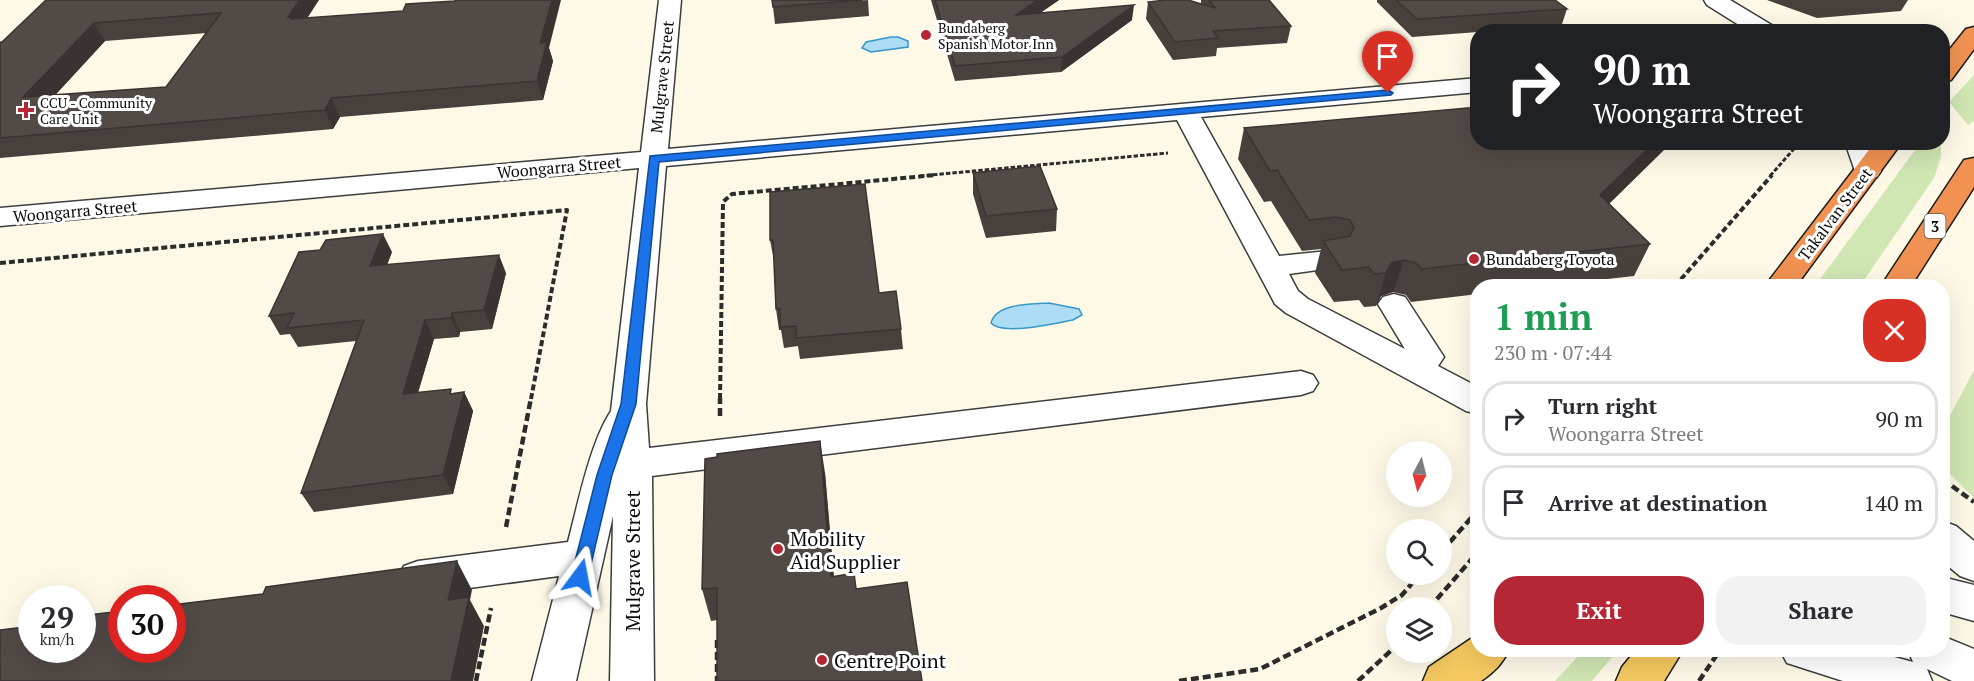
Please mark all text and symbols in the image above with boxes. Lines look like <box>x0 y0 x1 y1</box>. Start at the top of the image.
place label: Bundaberg Spanish Motor Inn <box>938 18 1054 53</box>
street label: Mulgrave Street <box>645 20 679 134</box>
marker: Bundaberg Spanish Motor Inn <box>919 28 933 42</box>
pin <box>1362 31 1413 93</box>
icon: arrive <box>1371 40 1404 73</box>
text: 90 m <box>1593 41 1691 97</box>
icon: right <box>1494 48 1572 126</box>
place label: CCU - Community Care Unit <box>40 93 153 128</box>
text: Woongarra Street <box>1593 95 1803 131</box>
marker: CCU - Community Care Unit <box>17 101 35 119</box>
street label: Woongarra Street <box>496 151 622 183</box>
street label: Takalvan Street <box>1793 163 1877 265</box>
street label: Woongarra Street <box>12 195 138 227</box>
road number: 3 <box>1924 214 1946 238</box>
place label: Bundaberg Toyota <box>1486 248 1615 270</box>
marker: Bundaberg Toyota <box>1467 252 1481 266</box>
text: 1 min <box>1494 293 1592 340</box>
button: close <box>1863 299 1926 362</box>
text: 230 m · 07:44 <box>1494 339 1612 366</box>
text: Turn right <box>1548 391 1657 420</box>
icon: right <box>1497 402 1530 435</box>
text: 90 m <box>1875 404 1923 433</box>
text: Woongarra Street <box>1548 420 1704 447</box>
north arrow <box>1386 441 1452 507</box>
map controls <box>1386 441 1452 663</box>
icon: arrive <box>1497 486 1530 519</box>
text: Arrive at destination <box>1548 488 1767 517</box>
text: 140 m <box>1863 488 1923 517</box>
street label: Mulgrave Street <box>619 490 646 632</box>
button: search <box>1386 519 1452 585</box>
place label: Mobility Aid Supplier <box>790 525 901 575</box>
marker: Mobility Aid Supplier <box>771 542 785 556</box>
position arrow <box>548 545 612 609</box>
button: Exit <box>1494 576 1704 645</box>
button: Share <box>1716 576 1926 645</box>
speed limit sign: 30 <box>108 585 186 663</box>
text: 29 <box>40 597 74 637</box>
button: layers <box>1386 597 1452 663</box>
text: km/h <box>40 629 74 649</box>
place label: Centre Point <box>834 647 947 674</box>
marker: Centre Point <box>815 653 829 667</box>

